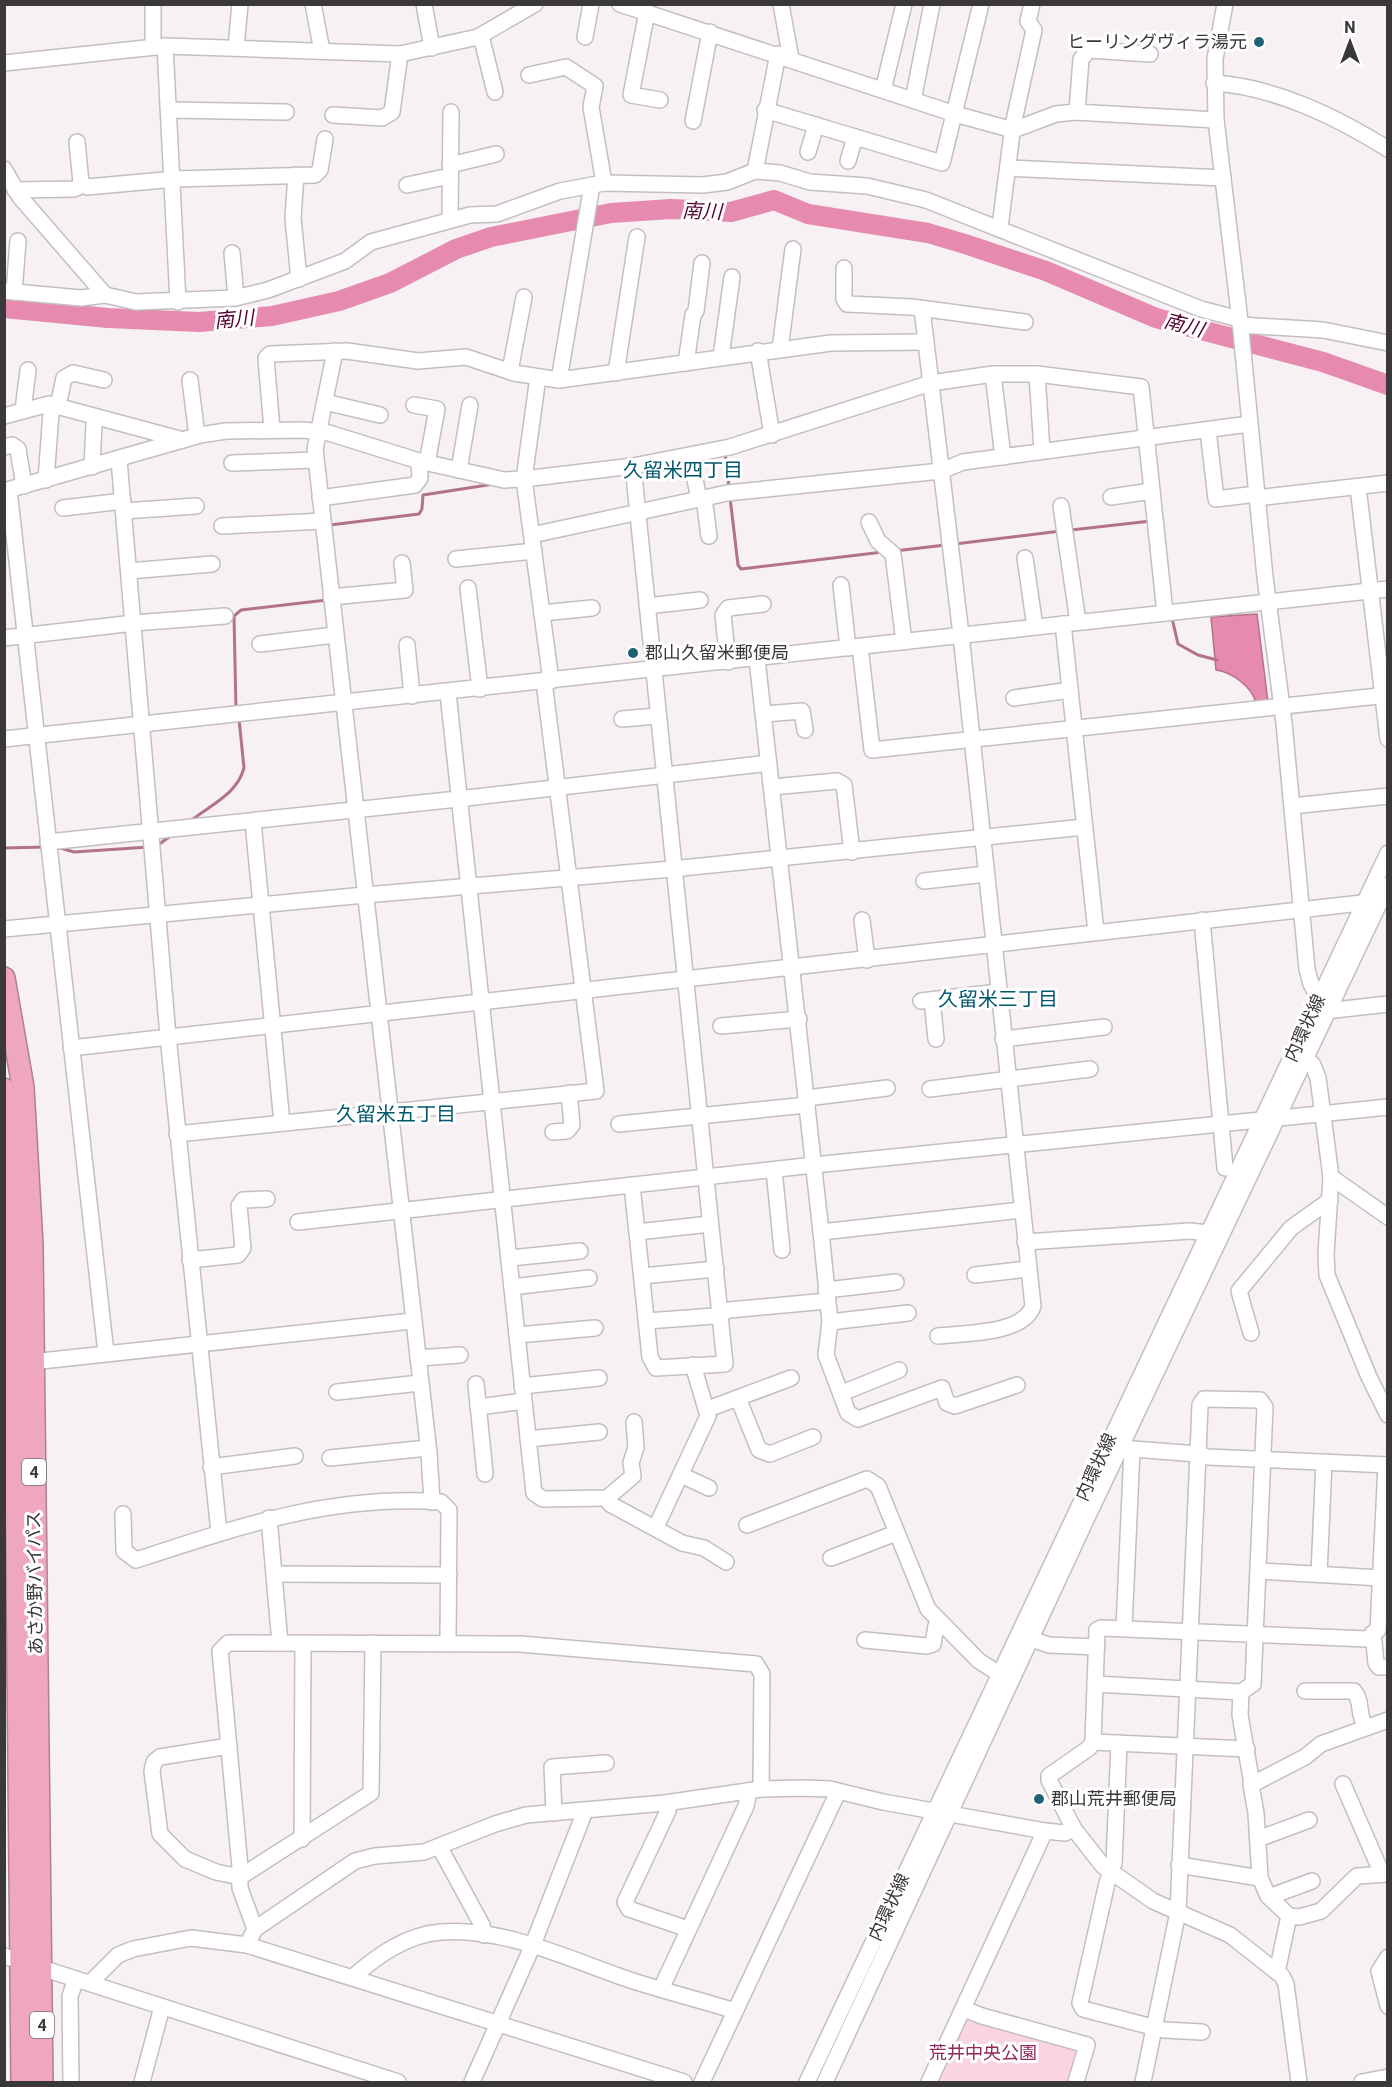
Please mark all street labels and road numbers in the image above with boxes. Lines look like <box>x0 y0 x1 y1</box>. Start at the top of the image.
street label: 内環状線 <box>1280 991 1329 1065</box>
street label: 内環状線 <box>1071 1430 1120 1504</box>
road number: 4 <box>22 1459 46 1485</box>
street label: あさか野バイパス <box>23 1511 46 1655</box>
street label: 内環状線 <box>864 1870 913 1944</box>
road number: 4 <box>30 2012 54 2038</box>

